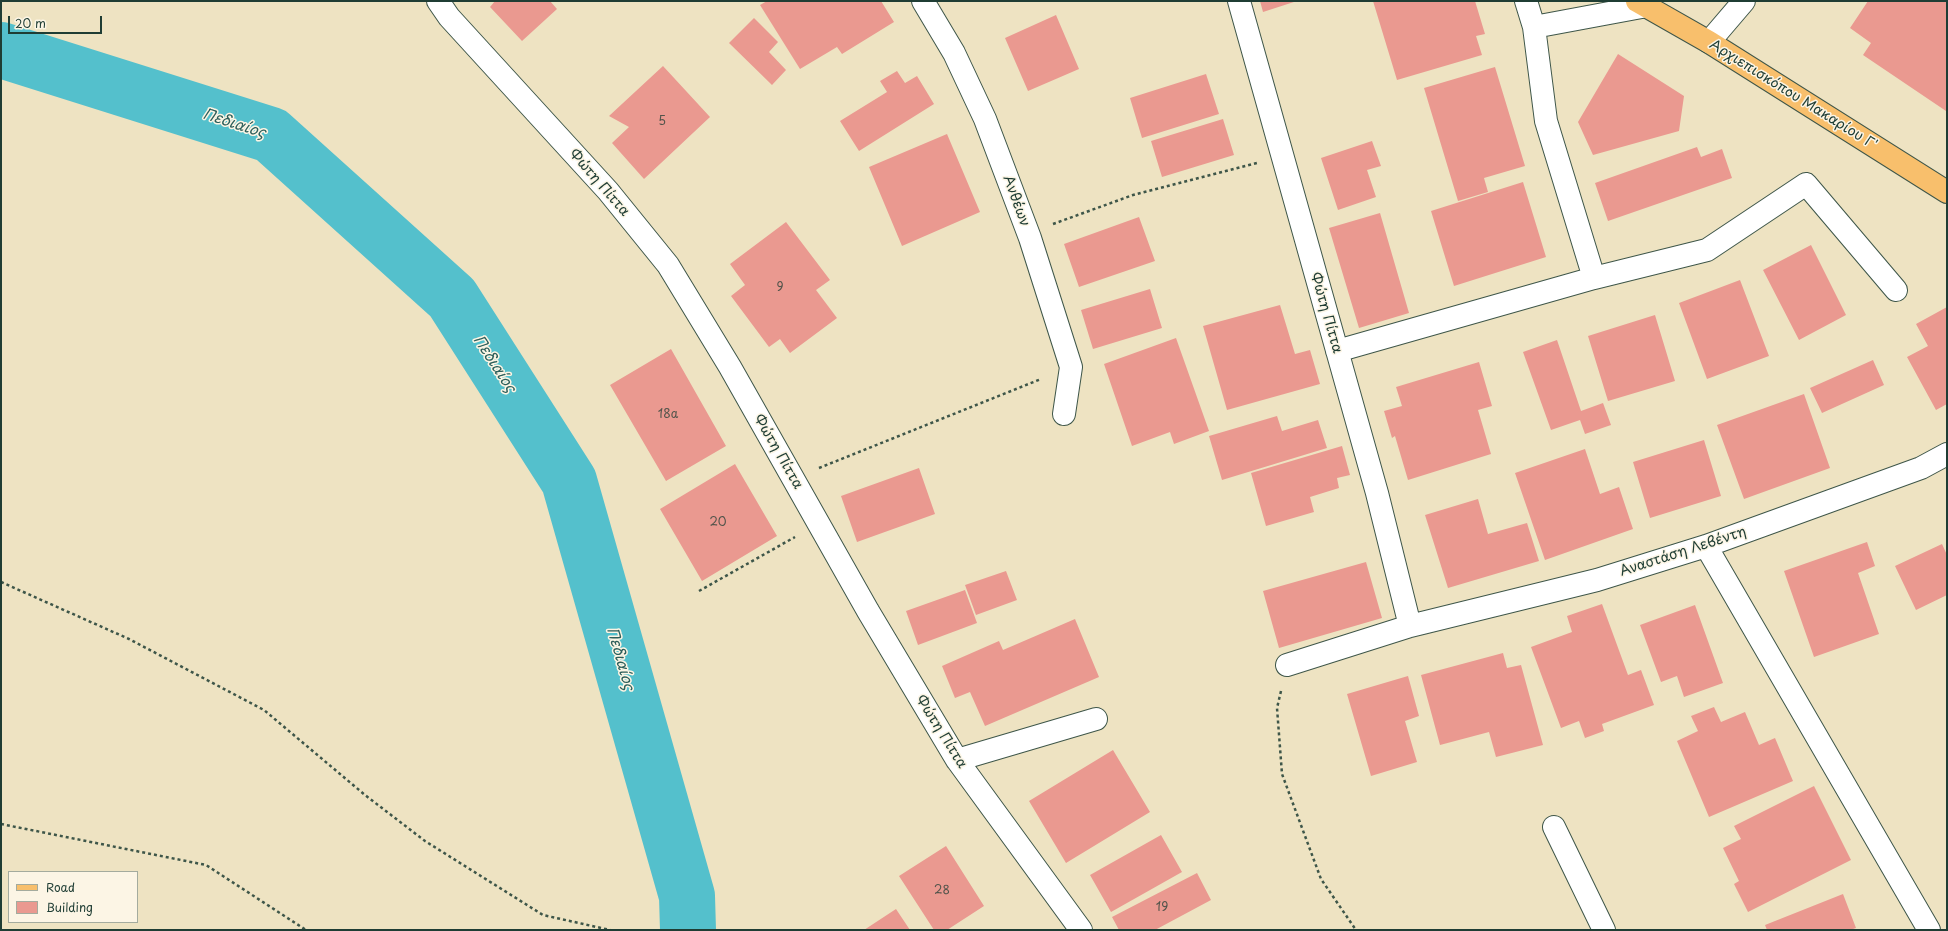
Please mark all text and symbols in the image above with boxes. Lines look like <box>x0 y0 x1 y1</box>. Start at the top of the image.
scale bar <box>10 8 104 34</box>
text: 20 m <box>15 14 46 32</box>
street label: Αρχιεπισκόπου Μακαρίου Γ' <box>1706 36 1880 154</box>
water label: Πεδιαίος <box>200 105 268 143</box>
house number: 5 <box>658 115 666 129</box>
street label: Φώτη Πίττα <box>565 146 633 220</box>
street label: Ανθέων <box>999 173 1033 229</box>
street label: Φώτη Πίττα <box>1306 271 1346 355</box>
house number: 9 <box>776 281 784 295</box>
water label: Πεδιαίος <box>469 332 519 396</box>
house number: 18a <box>658 408 678 422</box>
street label: Φώτη Πίττα <box>750 412 806 492</box>
house number: 20 <box>709 516 727 530</box>
street label: Αναστάση Λεβέντη <box>1618 524 1748 580</box>
water label: Πεδιαίος <box>602 625 638 693</box>
street label: Φώτη Πίττα <box>912 692 970 772</box>
legend <box>8 871 138 923</box>
text: Road <box>46 878 75 896</box>
house number: 28 <box>934 884 950 898</box>
text: Building <box>46 898 93 916</box>
house number: 19 <box>1156 901 1168 915</box>

